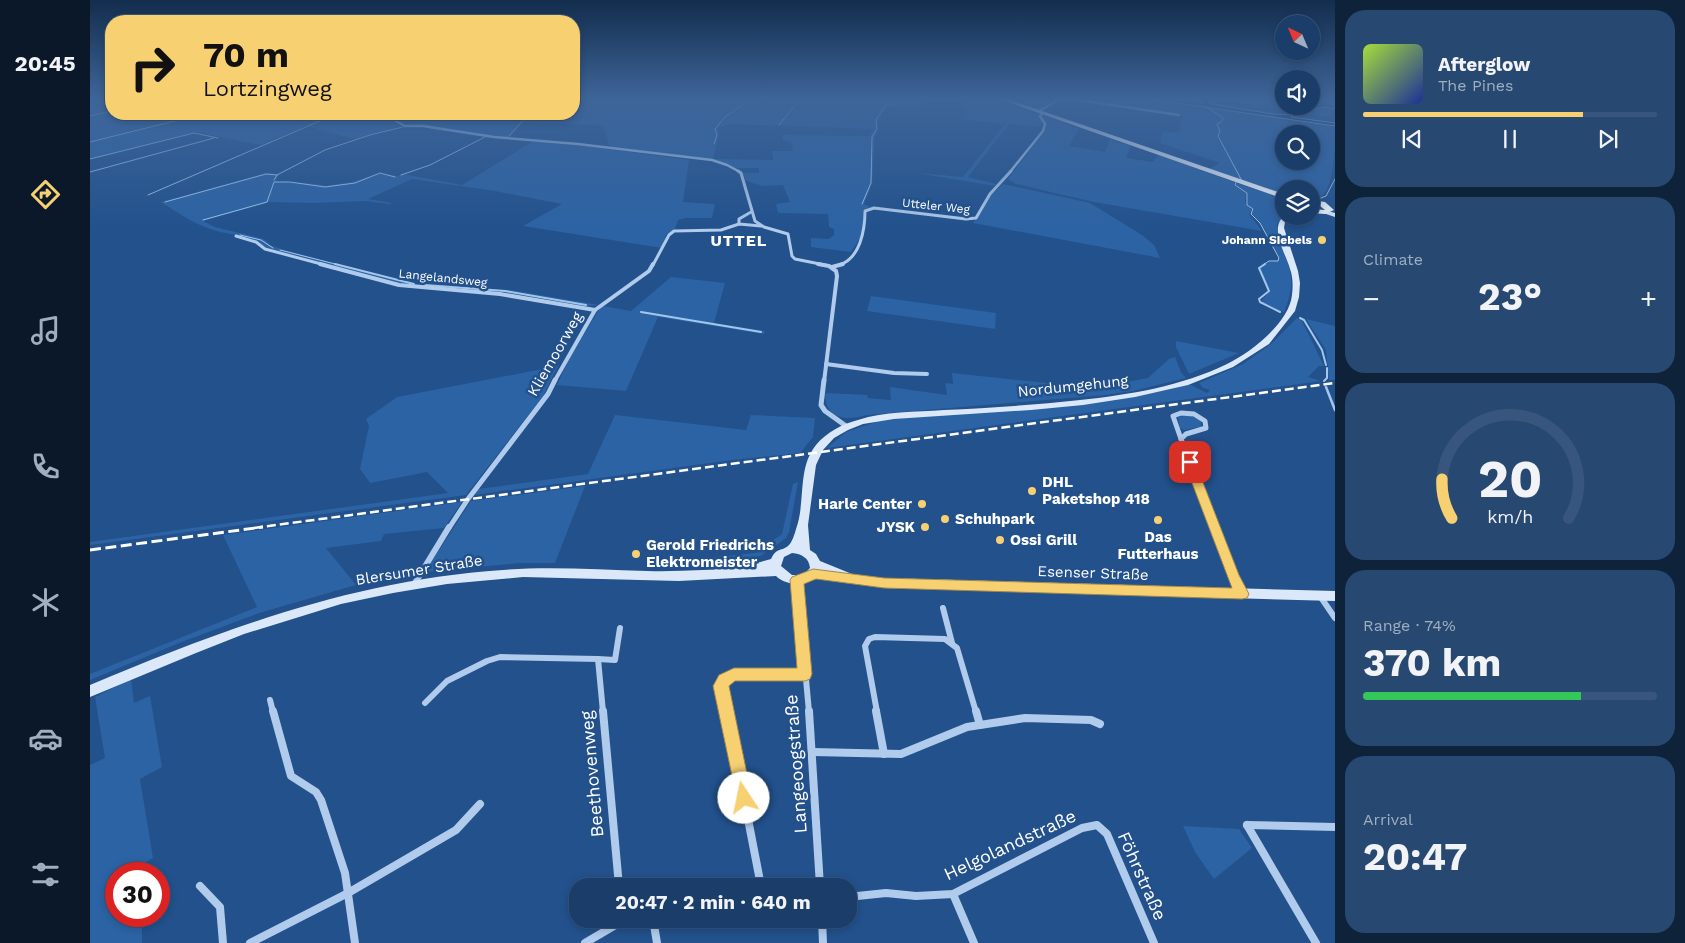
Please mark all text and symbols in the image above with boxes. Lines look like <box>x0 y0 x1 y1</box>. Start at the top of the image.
north arrow <box>1275 15 1320 60</box>
map controls <box>1275 15 1320 225</box>
text: 70 m <box>203 34 289 76</box>
icon: right <box>120 35 185 100</box>
text: 20:45 <box>15 51 75 76</box>
text: Afterglow <box>1438 53 1530 76</box>
button: sound <box>1275 70 1320 115</box>
text: Lortzingweg <box>203 76 332 101</box>
text: The Pines <box>1438 76 1514 95</box>
button: search <box>1275 125 1320 170</box>
icon: previous <box>1398 125 1426 153</box>
icon: pause <box>1496 125 1524 153</box>
icon: next <box>1594 125 1622 153</box>
icon: directions <box>28 177 63 212</box>
button: layers <box>1275 180 1320 225</box>
street label: Utteler Weg <box>901 195 971 217</box>
district label: UTTEL <box>711 231 767 250</box>
place label: Johann Siebels <box>1222 233 1313 247</box>
marker: Johann Siebels <box>1316 234 1328 246</box>
text: Climate <box>1363 250 1423 269</box>
street label: Langelandsweg <box>398 266 489 290</box>
text: 23° <box>1478 275 1542 319</box>
text: − <box>1363 282 1380 315</box>
text: + <box>1640 282 1657 315</box>
street label: Kliemoorweg <box>524 309 586 399</box>
icon: music <box>28 313 63 348</box>
street label: Nordumgehung <box>1017 371 1129 401</box>
pin <box>1169 441 1211 483</box>
icon: arrive <box>1176 448 1204 476</box>
icon: phone <box>28 449 63 484</box>
text: 20 <box>1478 449 1542 510</box>
place label: DHL Paketshop 418 <box>1042 473 1150 508</box>
marker: DHL Paketshop 418 <box>1026 485 1038 497</box>
place label: Harle Center <box>818 495 913 513</box>
marker: Harle Center <box>916 498 928 510</box>
text: km/h <box>1487 506 1533 527</box>
place label: Schuhpark <box>955 510 1036 528</box>
marker: Schuhpark <box>939 513 951 525</box>
marker: Das Futterhaus <box>1152 514 1164 526</box>
place label: JYSK <box>876 518 916 536</box>
marker: JYSK <box>919 521 931 533</box>
place label: Das Futterhaus <box>1117 528 1199 563</box>
place label: Ossi Grill <box>1010 531 1077 549</box>
marker: Ossi Grill <box>994 534 1006 546</box>
place label: Gerold Friedrichs Elektromeister <box>646 536 774 571</box>
marker: Gerold Friedrichs Elektromeister <box>630 548 642 560</box>
street label: Blersumer Straße <box>354 551 484 589</box>
street label: Esenser Straße <box>1037 562 1149 584</box>
icon: climate <box>28 585 63 620</box>
text: Range · 74% <box>1363 616 1456 635</box>
text: 370 km <box>1363 641 1501 685</box>
street label: Langeoogstraße <box>780 694 811 834</box>
street label: Beethovenweg <box>575 709 608 838</box>
icon: car <box>28 721 63 756</box>
position arrow <box>717 771 769 823</box>
street label: Helgolandstraße <box>940 805 1079 884</box>
text: Arrival <box>1363 810 1413 829</box>
street label: Föhrstraße <box>1114 828 1171 923</box>
text: 20:47 <box>1363 835 1467 879</box>
icon: filters <box>28 857 63 892</box>
speed limit sign: 30 <box>105 862 170 927</box>
text: 20:47 · 2 min · 640 m <box>615 891 811 914</box>

